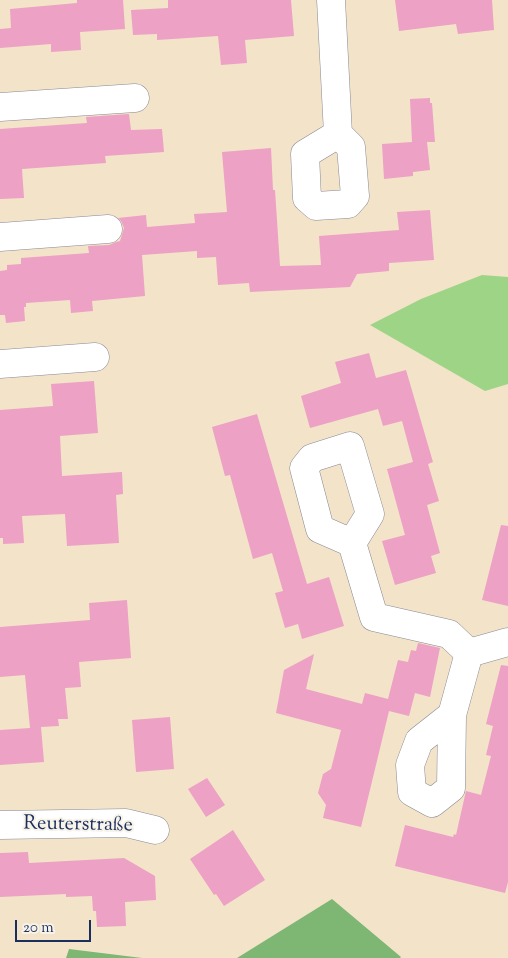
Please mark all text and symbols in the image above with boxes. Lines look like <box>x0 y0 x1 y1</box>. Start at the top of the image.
street label: Reuterstraße <box>23 813 133 839</box>
scale bar <box>18 910 94 942</box>
text: 20 m <box>23 918 54 939</box>

